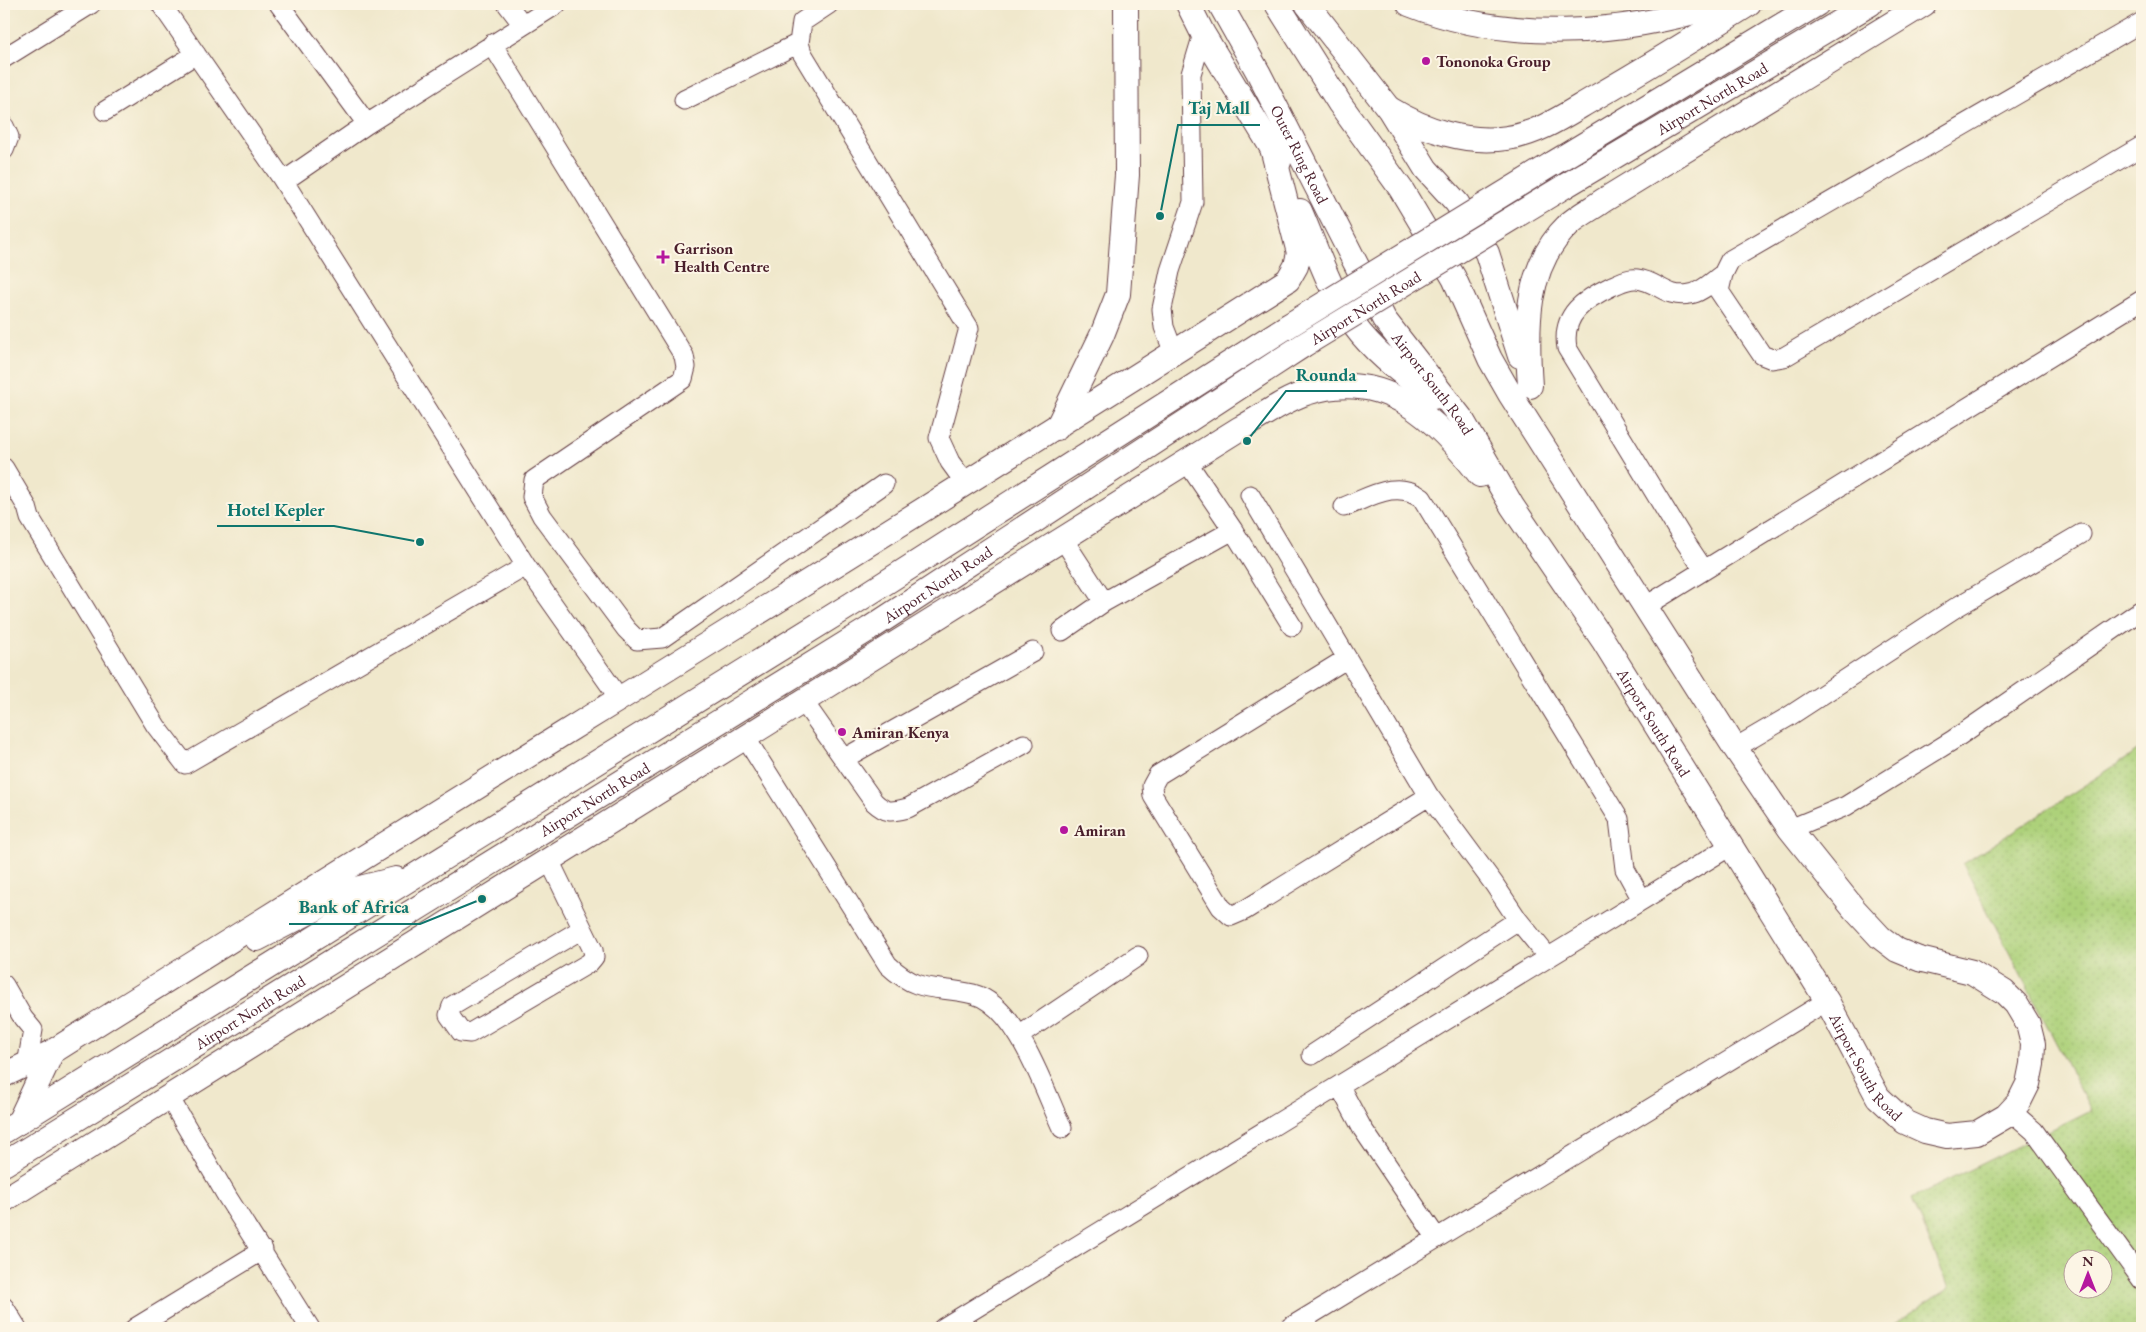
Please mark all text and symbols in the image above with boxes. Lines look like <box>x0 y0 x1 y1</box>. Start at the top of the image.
place label: Tononoka Group <box>1436 51 1551 72</box>
marker: Tononoka Group <box>1420 55 1432 67</box>
street label: Airport North Road <box>1651 57 1772 140</box>
callout: Taj Mall <box>1178 92 1260 125</box>
text: Taj Mall <box>1188 96 1250 119</box>
street label: Outer Ring Road <box>1266 101 1334 208</box>
place label: Garrison Health Centre <box>674 238 770 277</box>
marker: Garrison Health Centre <box>656 250 670 264</box>
street label: Airport North Road <box>1305 265 1425 350</box>
street label: Airport South Road <box>1387 327 1479 439</box>
callout: Rounda <box>1286 358 1367 391</box>
text: Rounda <box>1296 363 1356 386</box>
callout: Hotel Kepler <box>217 493 334 526</box>
text: Hotel Kepler <box>227 498 325 521</box>
street label: Airport North Road <box>878 540 997 628</box>
street label: Airport South Road <box>1612 663 1696 781</box>
place label: Amiran Kenya <box>851 722 950 743</box>
marker: Amiran Kenya <box>836 726 848 738</box>
street label: Airport North Road <box>534 756 654 842</box>
place label: Amiran <box>1073 820 1126 841</box>
marker: Amiran <box>1058 824 1070 836</box>
callout: Bank of Africa <box>289 891 420 924</box>
text: Bank of Africa <box>299 895 409 918</box>
street label: Airport North Road <box>190 969 310 1055</box>
street label: Airport South Road <box>1824 1008 1908 1126</box>
north arrow <box>2064 1250 2114 1300</box>
text: N <box>2082 1252 2094 1270</box>

